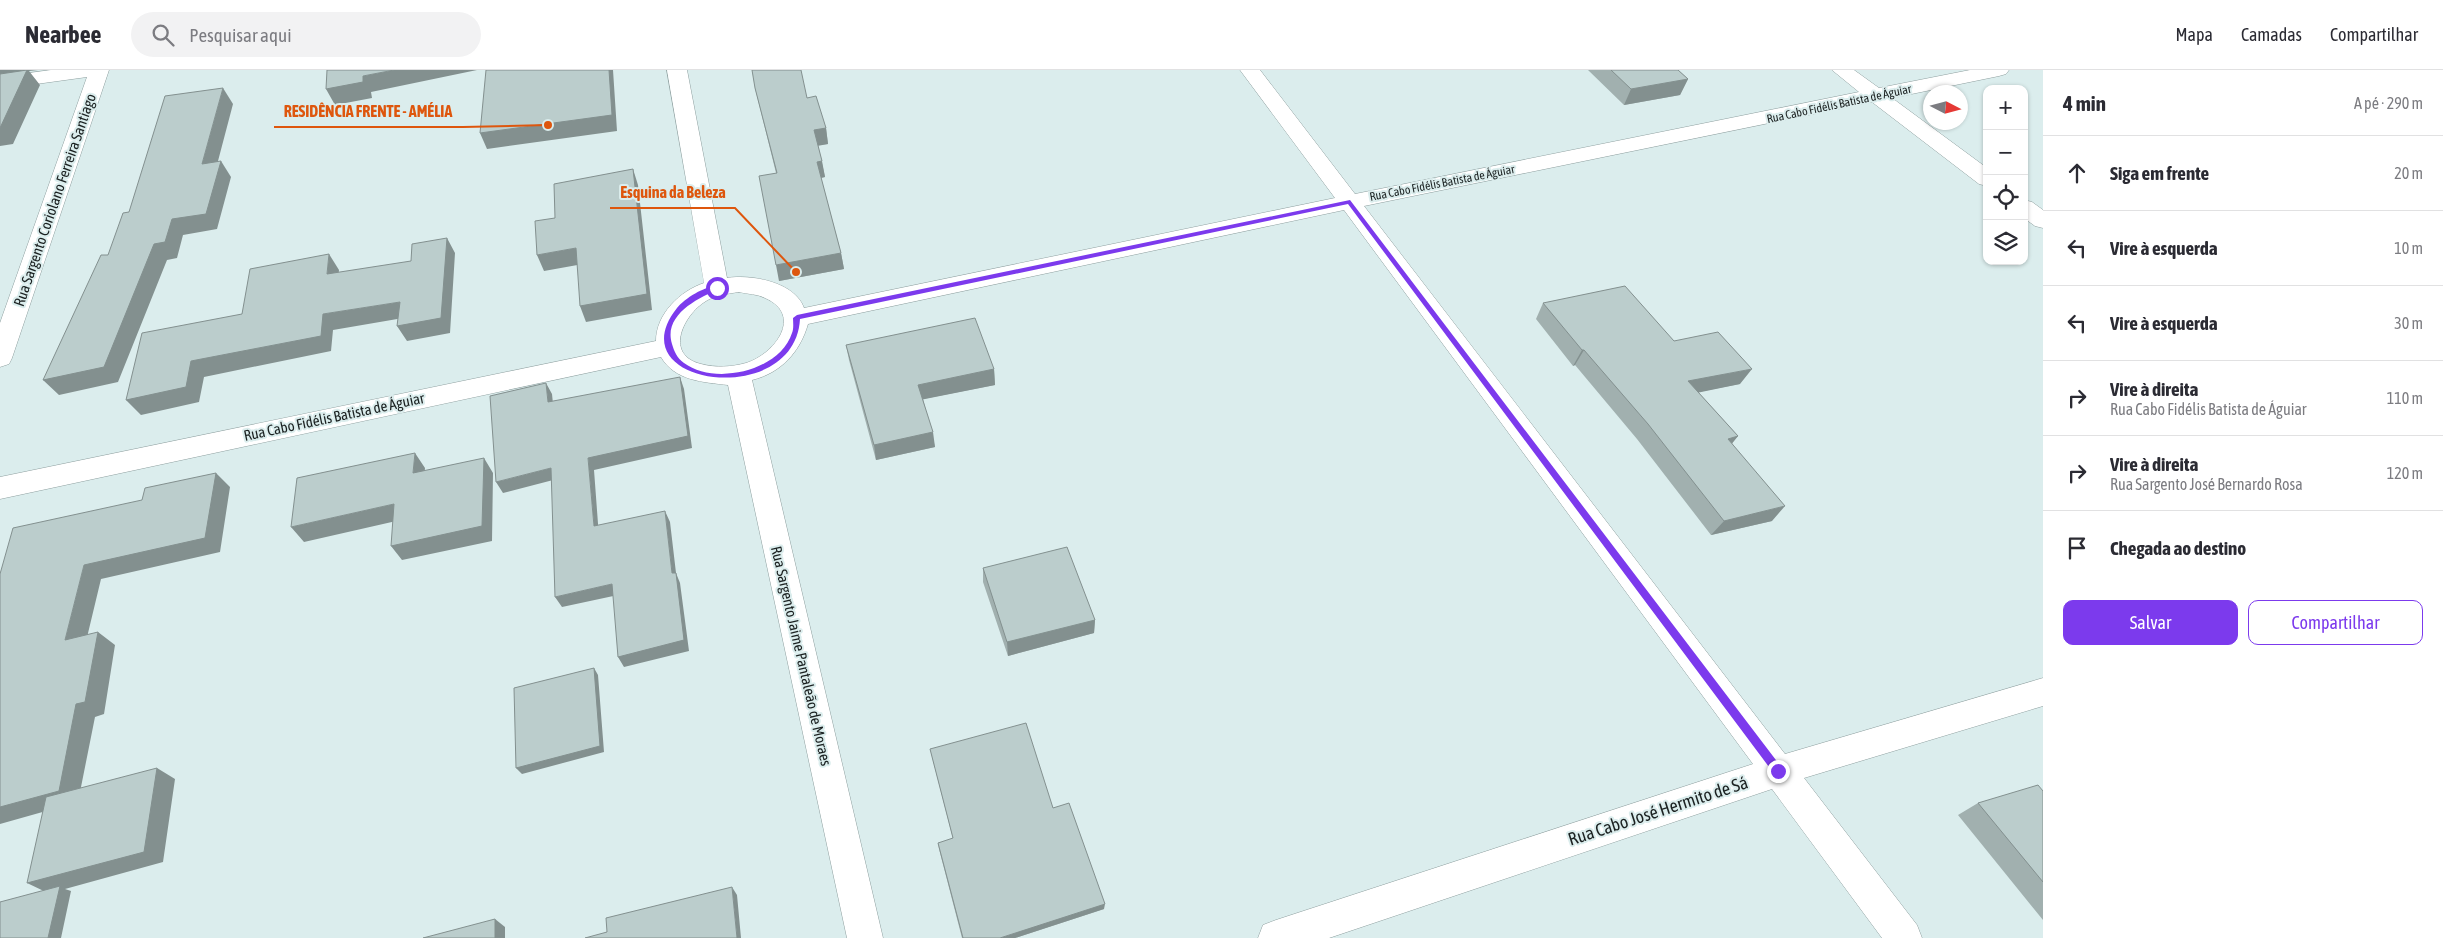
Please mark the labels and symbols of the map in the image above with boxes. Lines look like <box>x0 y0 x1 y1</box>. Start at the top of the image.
street label: Rua Cabo Fidélis Batista de Águiar <box>1765 82 1913 126</box>
north arrow <box>1923 85 1968 130</box>
street label: Rua Sargento Coriolano Ferreira Santiago <box>10 91 99 308</box>
callout: RESIDÊNCIA FRENTE - AMÉLIA <box>274 96 463 127</box>
text: RESIDÊNCIA FRENTE - AMÉLIA <box>284 102 452 120</box>
street label: Rua Cabo Fidélis Batista de Águiar <box>1368 162 1516 204</box>
callout: Esquina da Beleza <box>610 177 735 208</box>
text: Esquina da Beleza <box>620 183 726 201</box>
route start <box>706 277 729 300</box>
street label: Rua Cabo Fidélis Batista de Águiar <box>242 389 426 444</box>
street label: Rua Sargento Jaime Pantaleão de Moraes <box>768 544 835 767</box>
route end <box>1767 760 1790 783</box>
street label: Rua Cabo José Hermito de Sá <box>1565 772 1750 850</box>

